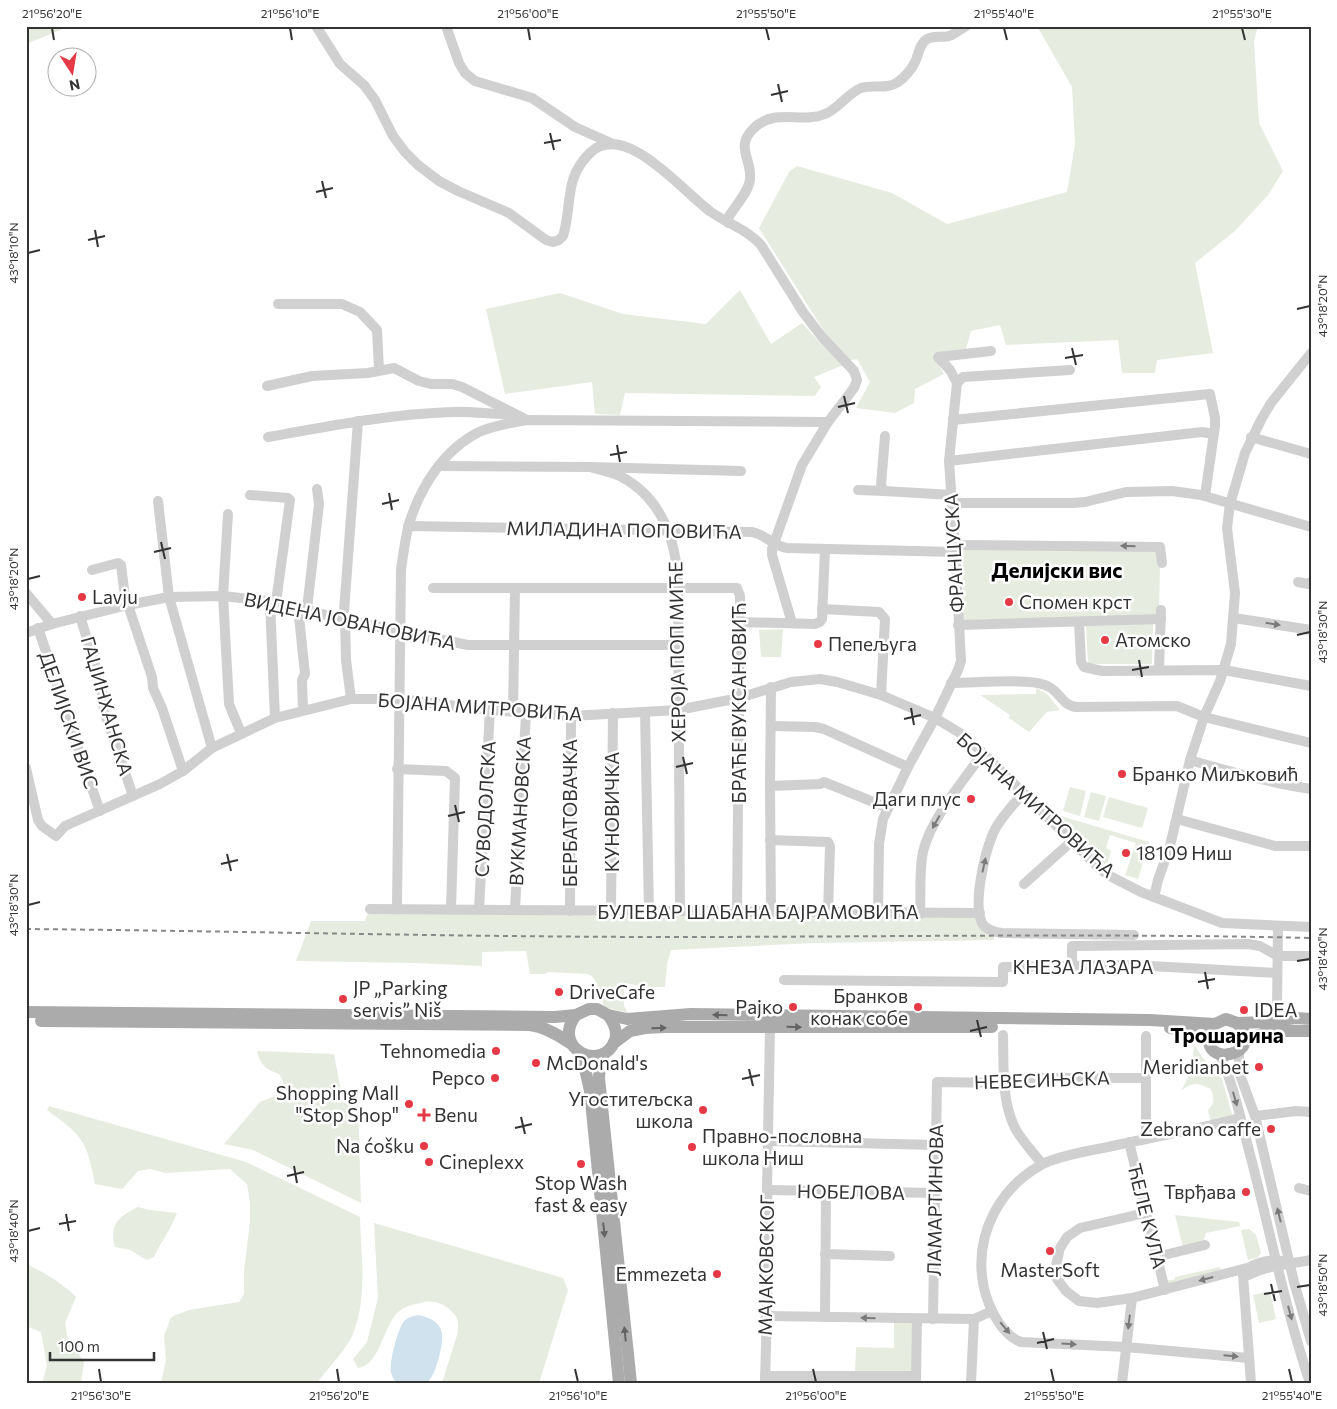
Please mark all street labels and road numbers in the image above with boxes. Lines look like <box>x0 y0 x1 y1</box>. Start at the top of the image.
street label: ФРАНЦУСКА <box>939 493 968 613</box>
street label: МИЛАДИНА ПОПОВИЋА <box>506 516 742 543</box>
street label: ХЕРОЈА ПОП МИЋЕ <box>663 561 690 743</box>
street label: ВИДЕНА ЈОВАНОВИЋА <box>242 587 458 654</box>
street label: БРАЋЕ ВУКСАНОВИЋ <box>727 603 750 803</box>
street label: ГАЏИНХАНСКА <box>77 633 138 778</box>
street label: ДЕЛИЈСКИ ВИС <box>35 648 104 791</box>
street label: БОЈАНА МИТРОВИЋА <box>377 688 583 725</box>
street label: БОЈАНА МИТРОВИЋА <box>952 727 1120 882</box>
street label: ВУКМАНОВСКА <box>504 736 535 886</box>
street label: БЕРБАТОВАЧКА <box>558 739 581 887</box>
street label: СУВОДОЛСКА <box>469 740 500 878</box>
street label: КУНОВИЧКА <box>600 752 623 872</box>
street label: БУЛЕВАР ШАБАНА БАЈРАМОВИЋА <box>597 900 919 923</box>
street label: КНЕЗА ЛАЗАРА <box>1012 955 1154 978</box>
street label: НЕВЕСИЊСКА <box>974 1066 1110 1093</box>
street label: ЛАМАРТИНОВА <box>922 1124 947 1276</box>
street label: ЋЕЛЕ КУЛА <box>1123 1161 1172 1271</box>
street label: НОБЕЛОВА <box>797 1179 905 1204</box>
street label: МАЈАКОВСКОГ <box>753 1194 778 1336</box>

